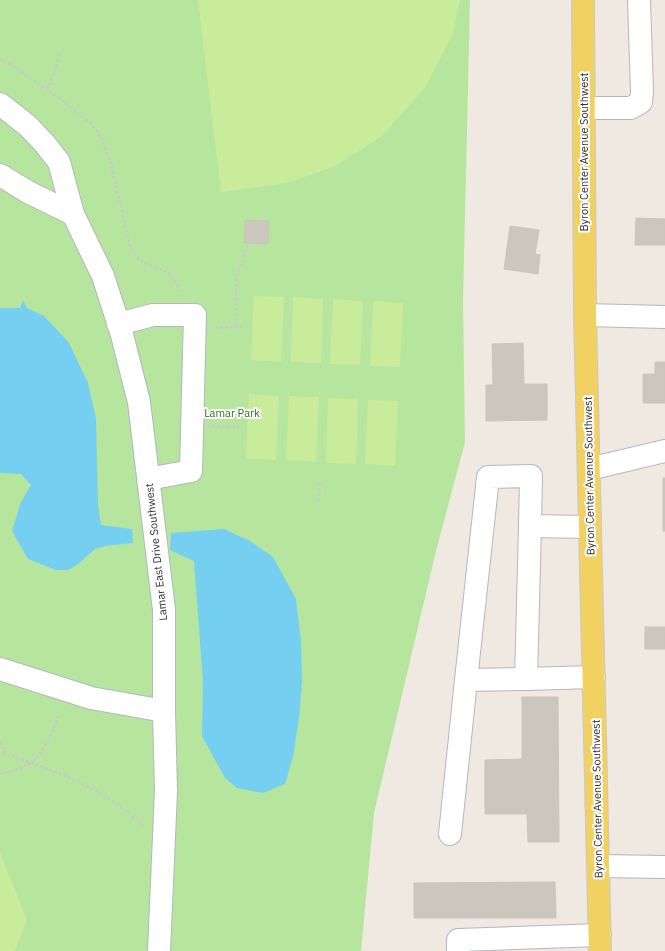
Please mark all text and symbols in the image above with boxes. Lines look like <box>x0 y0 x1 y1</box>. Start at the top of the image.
street label: Byron Center Avenue Southwest <box>577 72 591 231</box>
street label: Byron Center Avenue Southwest <box>581 396 597 556</box>
park label: Lamar Park <box>204 406 260 420</box>
street label: Lamar East Drive Southwest <box>142 482 170 621</box>
street label: Byron Center Avenue Southwest <box>589 719 605 879</box>

